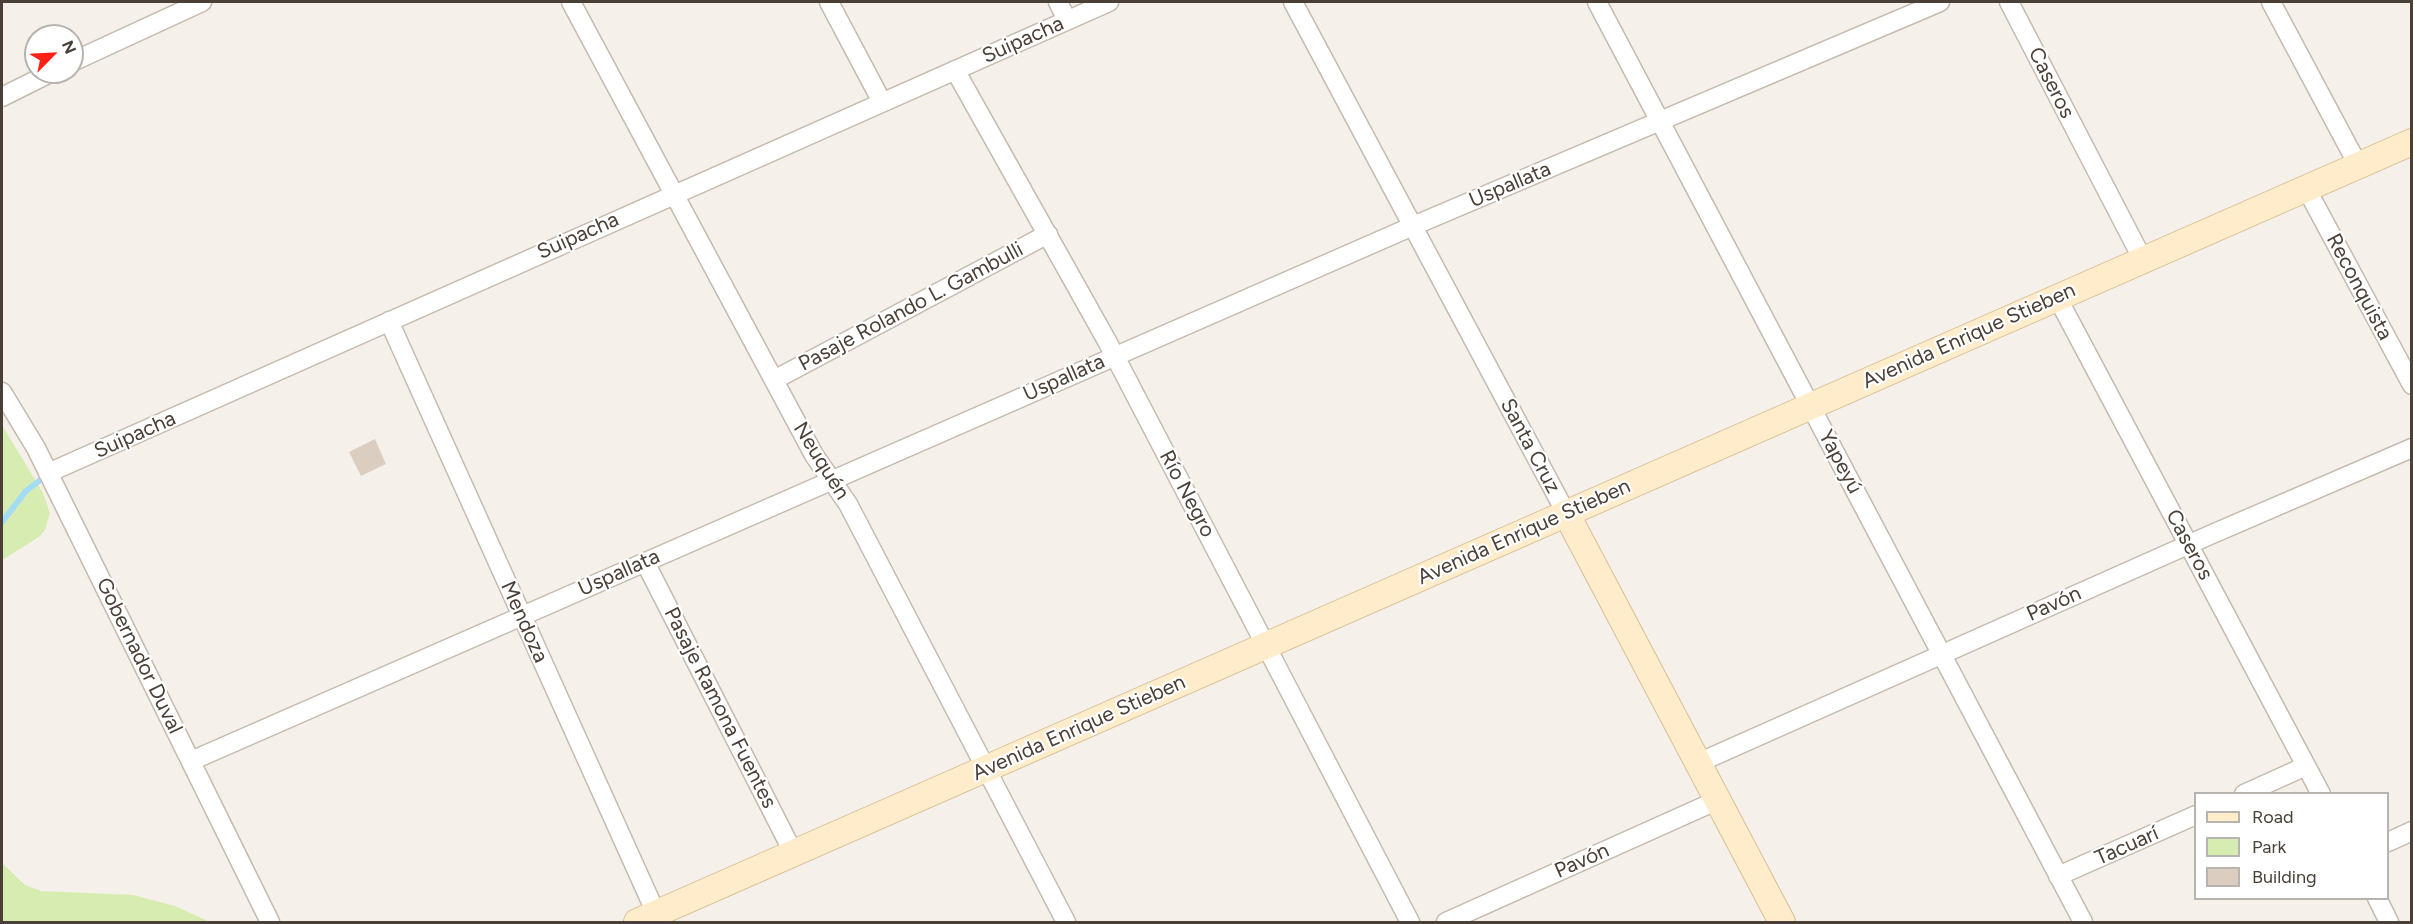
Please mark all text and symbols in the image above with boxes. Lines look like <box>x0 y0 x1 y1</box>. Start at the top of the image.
street label: Suipacha <box>978 11 1068 69</box>
north arrow <box>24 24 84 84</box>
text: N <box>58 38 80 57</box>
street label: Caseros <box>2022 43 2080 123</box>
street label: Uspallata <box>1465 157 1555 213</box>
street label: Suipacha <box>533 207 623 265</box>
street label: Reconquista <box>2320 229 2398 345</box>
street label: Pasaje Rolando L. Gambulli <box>794 237 1028 377</box>
street label: Avenida Enrique Stieben <box>1859 278 2079 394</box>
street label: Uspallata <box>1019 349 1109 407</box>
street label: Santa Cruz <box>1495 394 1565 498</box>
street label: Suipacha <box>90 406 180 464</box>
street label: Neuquén <box>787 418 855 504</box>
street label: Yapeyú <box>1813 426 1867 498</box>
street label: Río Negro <box>1154 446 1220 542</box>
street label: Avenida Enrique Stieben <box>1414 474 1634 590</box>
street label: Caseros <box>2160 505 2218 585</box>
street label: Uspallata <box>574 544 664 602</box>
street label: Gobernador Duval <box>90 574 188 738</box>
street label: Mendoza <box>495 577 553 667</box>
street label: Pavón <box>2023 581 2085 627</box>
street label: Pasaje Ramona Fuentes <box>658 603 782 813</box>
street label: Avenida Enrique Stieben <box>969 670 1189 786</box>
legend <box>2194 792 2389 900</box>
text: Road <box>2252 806 2293 828</box>
street label: Tacuarí <box>2091 821 2163 871</box>
text: Park <box>2252 836 2286 858</box>
street label: Pavón <box>1551 838 1613 884</box>
text: Building <box>2252 866 2317 888</box>

